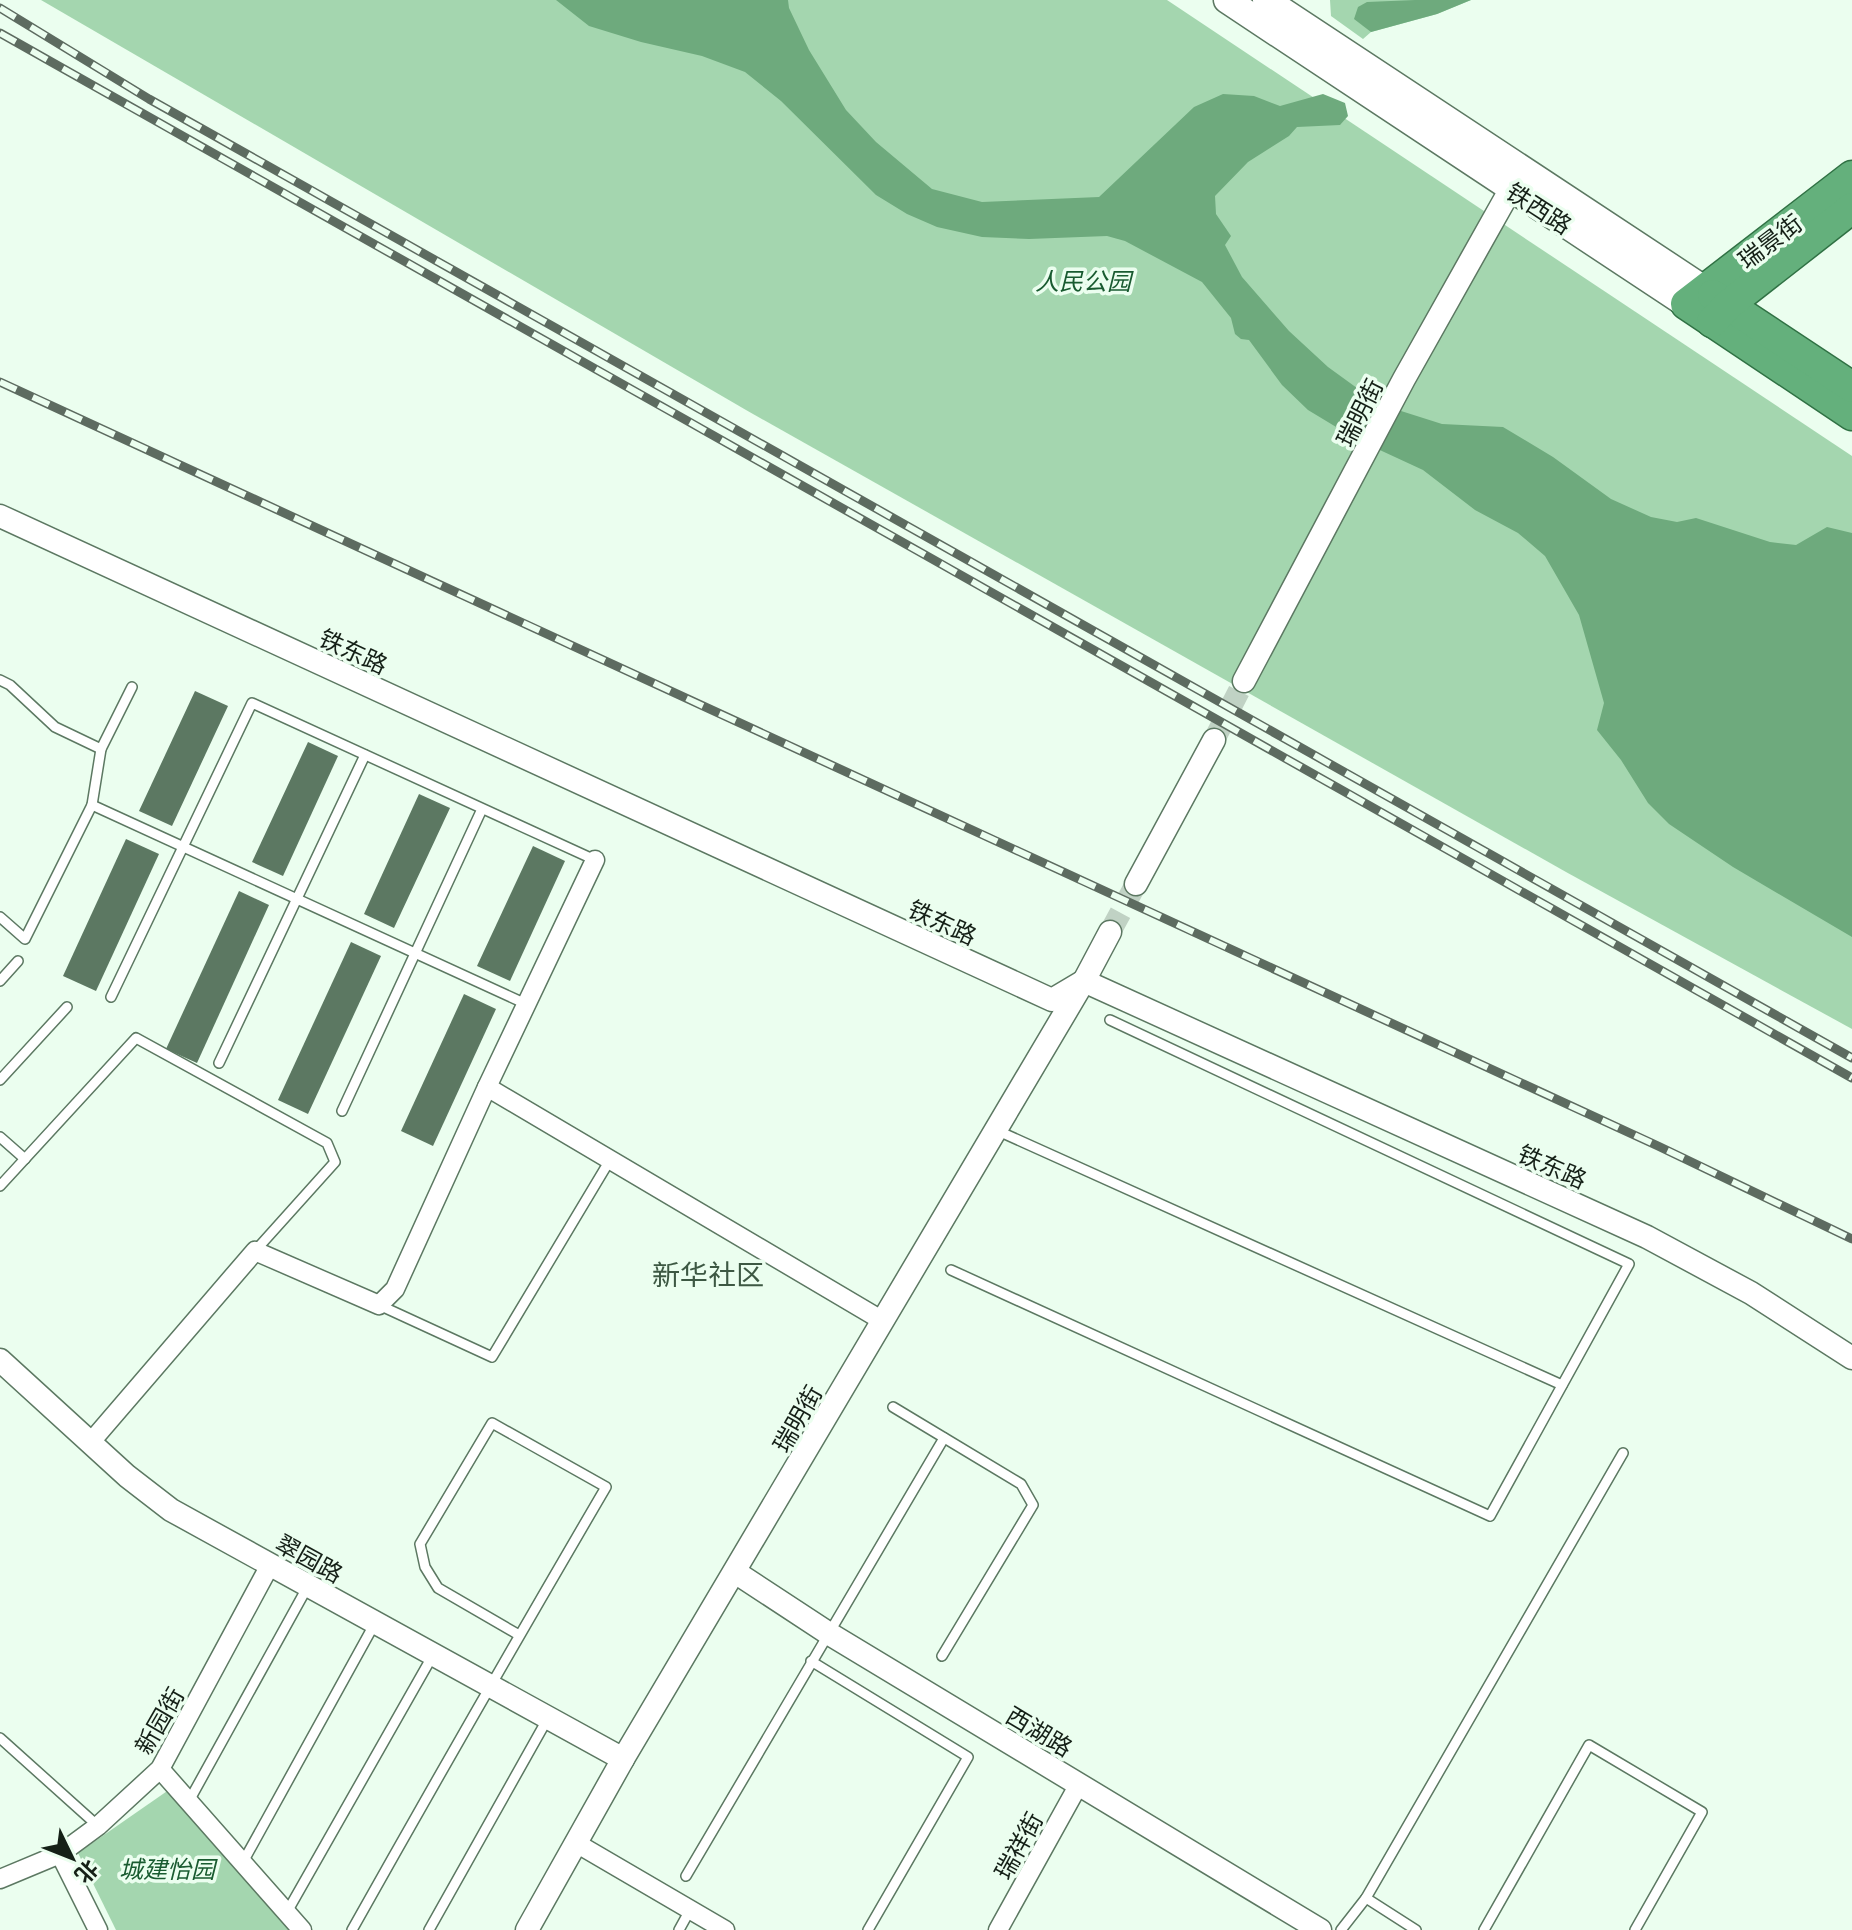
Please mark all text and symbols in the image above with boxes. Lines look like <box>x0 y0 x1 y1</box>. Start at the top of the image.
street label: 铁西路 <box>1500 173 1580 241</box>
street label: 瑞景街 <box>1730 204 1808 276</box>
park label: 人民公园 <box>1035 262 1134 297</box>
street label: 瑞明街 <box>1326 372 1390 452</box>
street label: 铁东路 <box>314 619 394 681</box>
street label: 铁东路 <box>903 890 983 952</box>
street label: 铁东路 <box>1513 1134 1593 1196</box>
district label: 新华社区 <box>652 1252 764 1294</box>
street label: 瑞明街 <box>763 1378 829 1458</box>
street label: 翠园路 <box>270 1524 350 1590</box>
street label: 新园街 <box>125 1680 191 1760</box>
street label: 西湖路 <box>1000 1696 1080 1764</box>
street label: 瑞祥街 <box>984 1805 1050 1885</box>
north arrow <box>32 1818 112 1898</box>
park label: 城建怡园 <box>119 1850 218 1885</box>
text: 北 <box>68 1853 107 1892</box>

